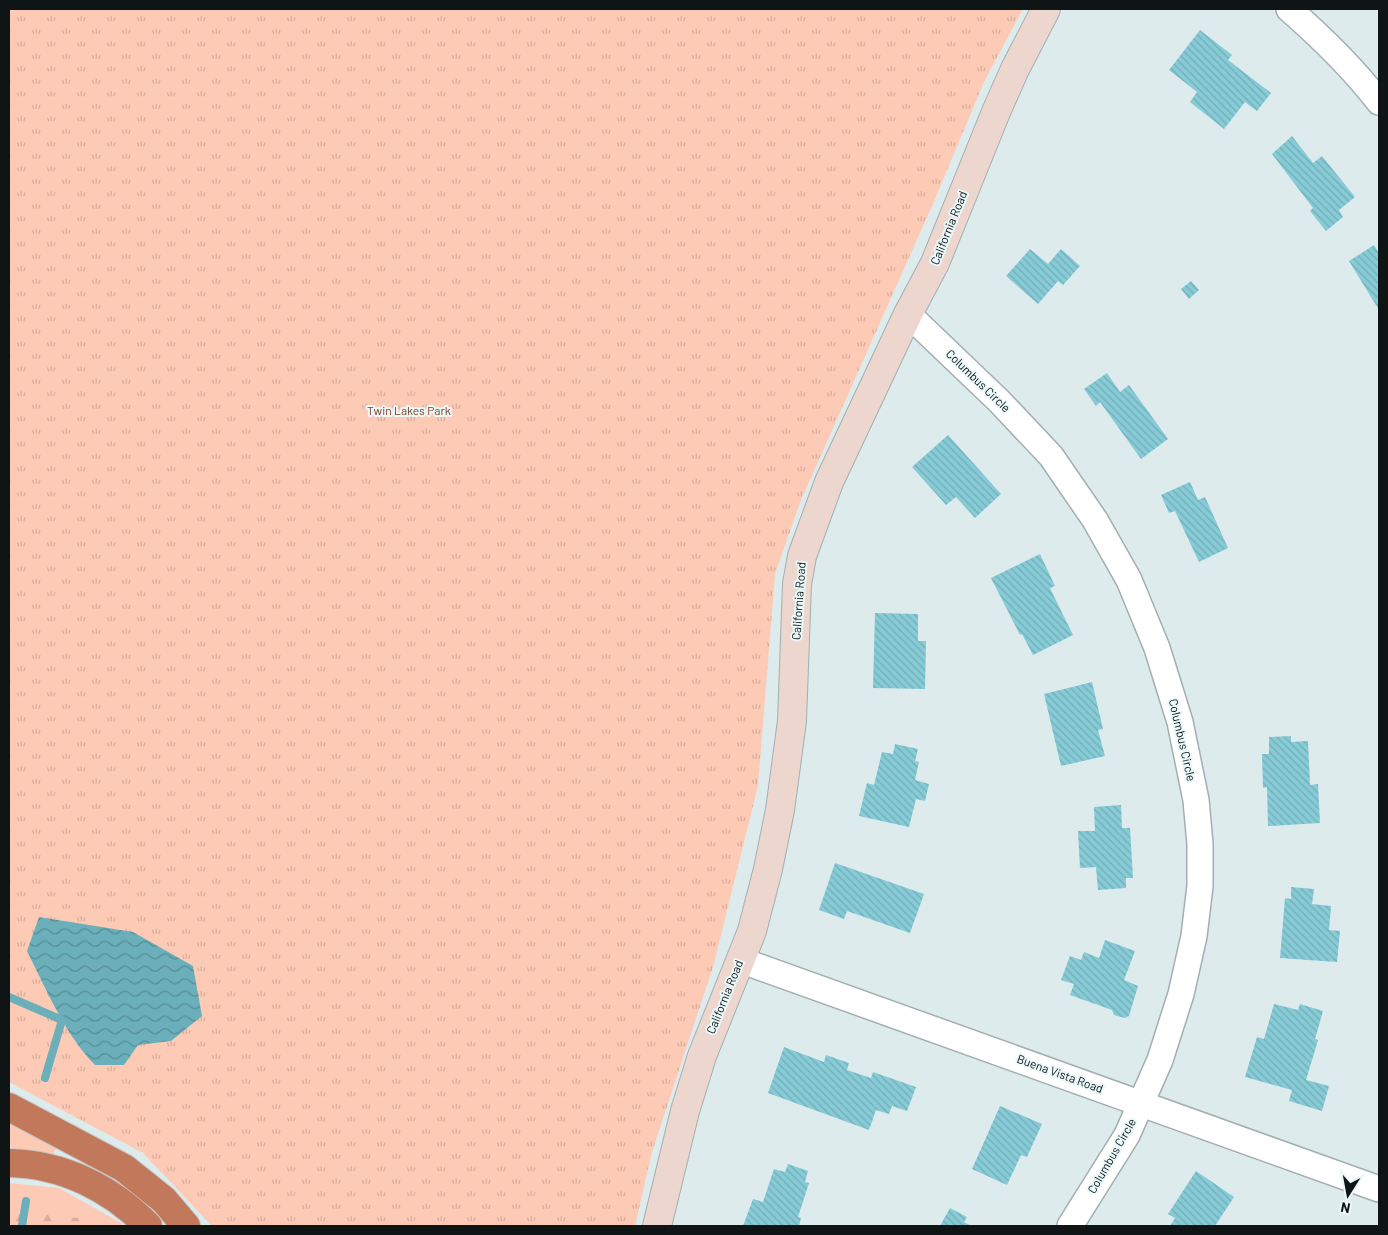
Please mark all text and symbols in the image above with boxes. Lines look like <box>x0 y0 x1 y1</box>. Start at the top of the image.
street label: California Road <box>927 189 969 267</box>
street label: Columbus Circle <box>944 346 1014 415</box>
park label: Twin Lakes Park <box>367 403 451 417</box>
street label: California Road <box>788 561 808 641</box>
street label: Columbus Circle <box>1167 697 1199 782</box>
street label: California Road <box>703 958 745 1036</box>
street label: Buena Vista Road <box>1015 1051 1105 1095</box>
street label: Columbus Circle <box>1084 1116 1138 1195</box>
north arrow <box>1323 1170 1373 1220</box>
text: N <box>1339 1199 1352 1217</box>

